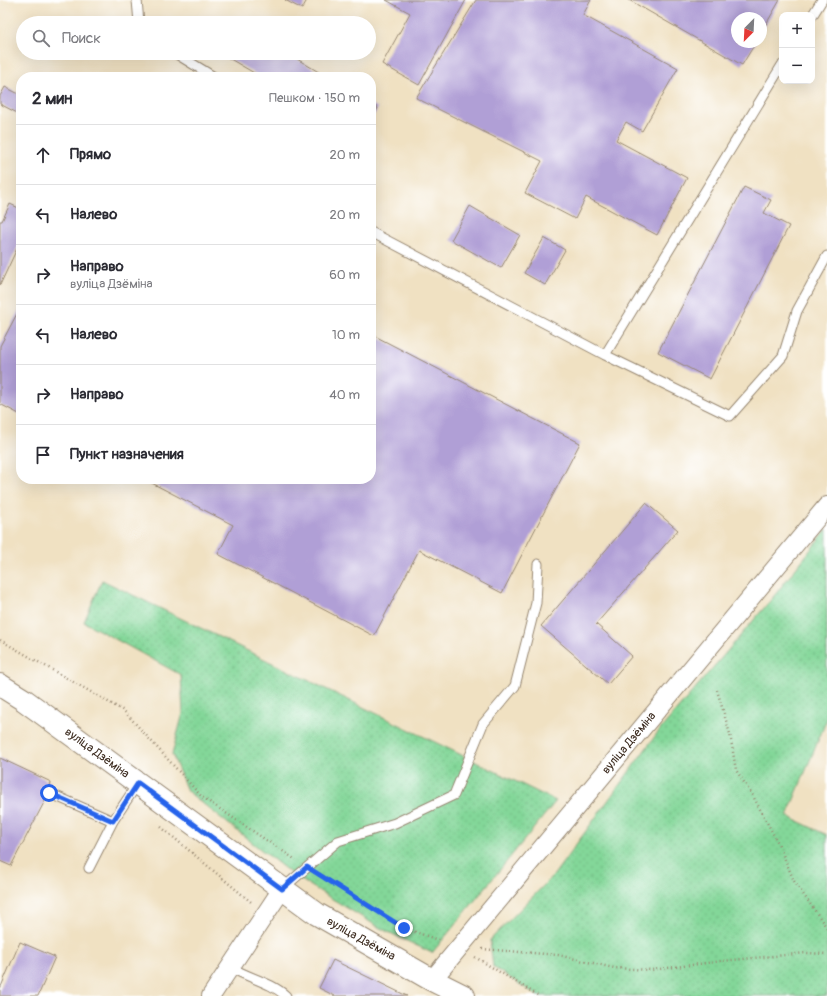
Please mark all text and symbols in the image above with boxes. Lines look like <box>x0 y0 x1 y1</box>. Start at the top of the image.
north arrow <box>731 12 767 48</box>
map controls <box>779 12 815 84</box>
button: + <box>779 12 815 48</box>
search box <box>16 16 376 60</box>
icon: search <box>30 27 52 49</box>
text: Поиск <box>62 29 101 48</box>
button: − <box>779 48 815 84</box>
text: 2 мин <box>32 88 72 109</box>
text: Пешком · 150 m <box>269 90 360 106</box>
icon: ahead <box>32 144 54 166</box>
text: Прямо <box>70 145 111 164</box>
text: 20 m <box>329 147 360 163</box>
icon: left <box>32 204 54 226</box>
text: Налево <box>70 205 117 224</box>
text: 20 m <box>329 207 360 223</box>
text: Направо <box>70 257 124 276</box>
icon: right <box>32 264 54 286</box>
text: 60 m <box>329 267 360 283</box>
text: вуліца Дзёміна <box>70 276 153 292</box>
icon: left <box>32 324 54 346</box>
text: Налево <box>70 325 117 344</box>
text: 10 m <box>332 327 360 343</box>
icon: right <box>32 384 54 406</box>
text: Направо <box>70 385 124 404</box>
text: 40 m <box>329 387 360 403</box>
icon: arrive <box>32 444 54 466</box>
text: Пункт назначения <box>70 445 184 464</box>
street label: вуліца Дзёміна <box>599 709 660 777</box>
street label: вуліца Дзёміна <box>62 725 133 782</box>
route start <box>40 784 58 802</box>
street label: вуліца Дзёміна <box>324 914 398 964</box>
route end <box>395 919 413 937</box>

